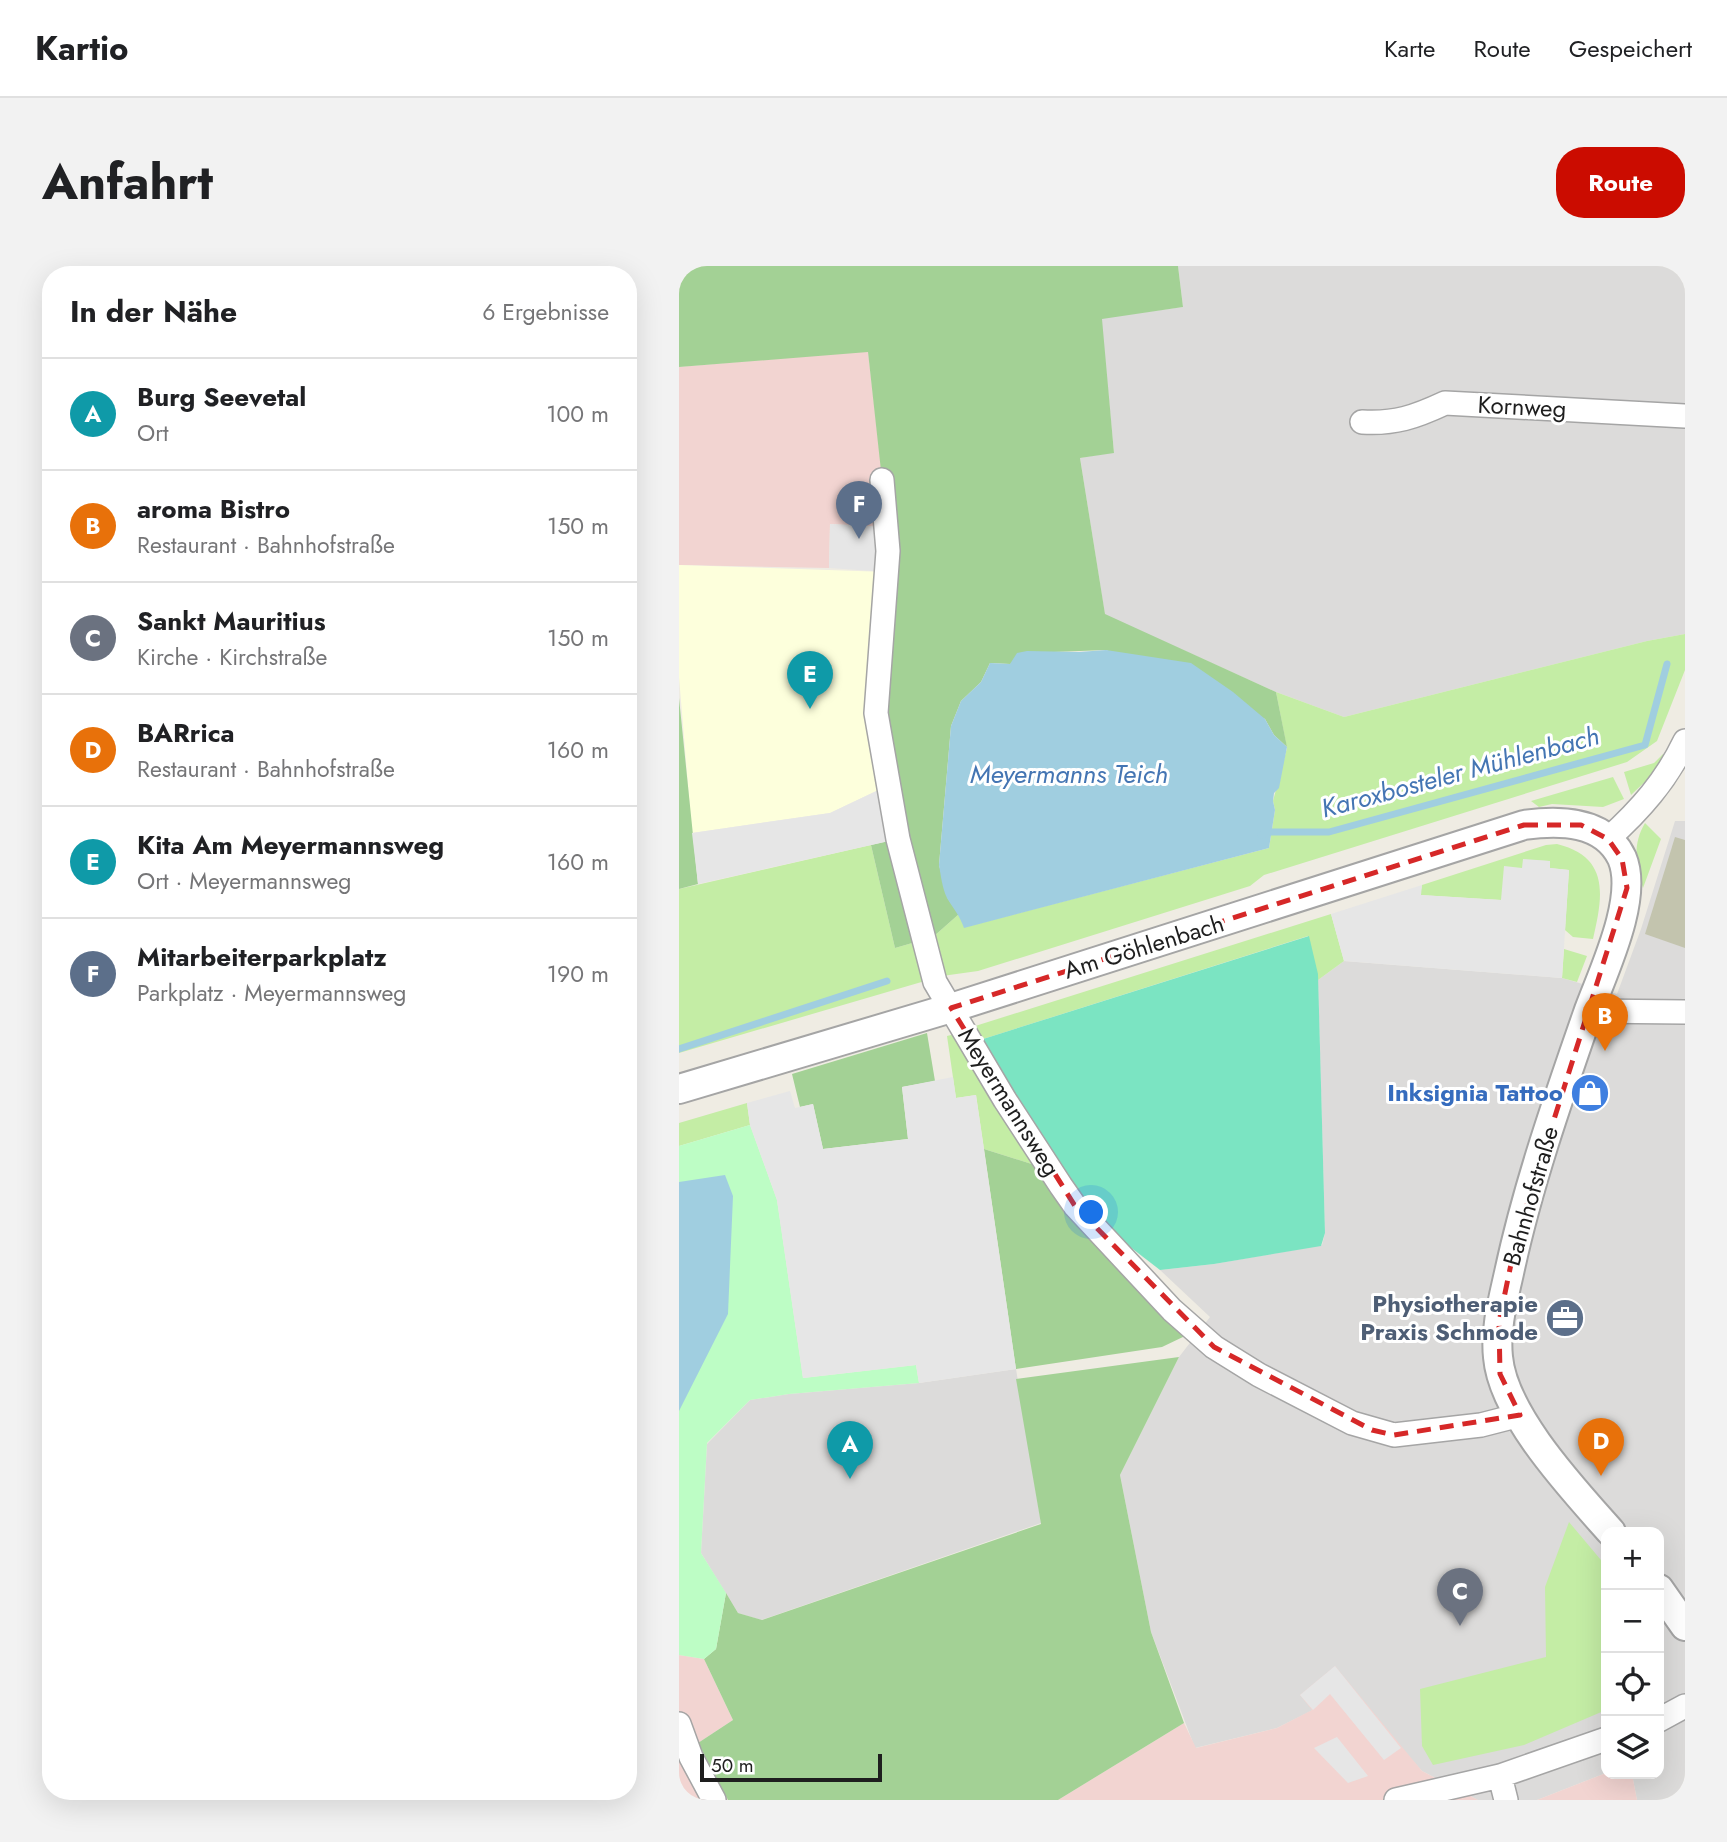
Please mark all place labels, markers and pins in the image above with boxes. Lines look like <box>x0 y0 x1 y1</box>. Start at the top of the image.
pin: F <box>836 481 882 539</box>
pin: E <box>787 651 833 709</box>
pin: B <box>1582 993 1628 1051</box>
shop icon: Inksignia Tattoo <box>1569 1072 1611 1114</box>
place label: Inksignia Tattoo <box>1387 1075 1563 1110</box>
place label: Physiotherapie Praxis Schmode <box>1360 1286 1538 1349</box>
office icon: Physiotherapie Praxis Schmode <box>1544 1297 1586 1339</box>
pin: D <box>1578 1418 1624 1476</box>
pin: A <box>827 1421 873 1479</box>
pin: C <box>1437 1568 1483 1626</box>

